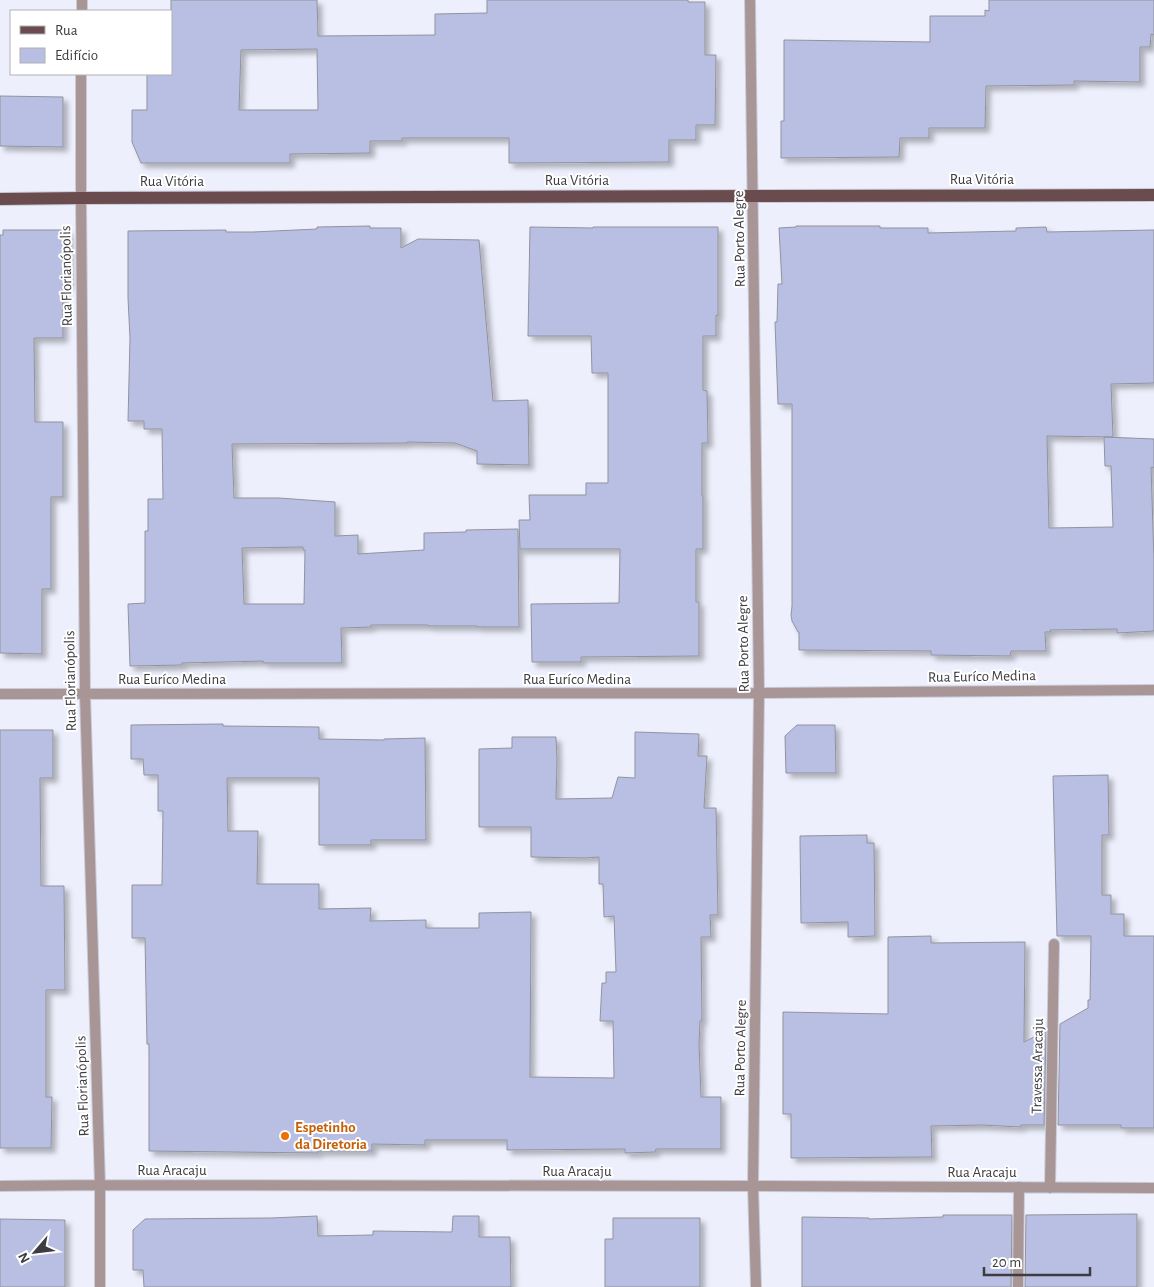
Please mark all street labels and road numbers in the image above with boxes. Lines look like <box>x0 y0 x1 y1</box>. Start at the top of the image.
street label: Rua Vitória <box>950 172 1014 187</box>
street label: Rua Vitória <box>545 173 609 188</box>
street label: Rua Vitória <box>140 174 204 189</box>
street label: Rua Porto Alegre <box>731 190 748 288</box>
street label: Rua Florianópolis <box>58 225 75 326</box>
street label: Rua Porto Alegre <box>735 595 752 693</box>
street label: Rua Florianópolis <box>62 630 79 731</box>
street label: Rua Euríco Medina <box>928 668 1036 685</box>
street label: Rua Euríco Medina <box>118 672 226 687</box>
street label: Rua Euríco Medina <box>523 672 631 687</box>
street label: Rua Porto Alegre <box>732 999 749 1097</box>
street label: Travessa Aracaju <box>1029 1018 1046 1114</box>
street label: Rua Florianópolis <box>73 1035 92 1137</box>
street label: Rua Aracaju <box>137 1163 207 1178</box>
street label: Rua Aracaju <box>542 1164 612 1179</box>
street label: Rua Aracaju <box>947 1165 1017 1180</box>

